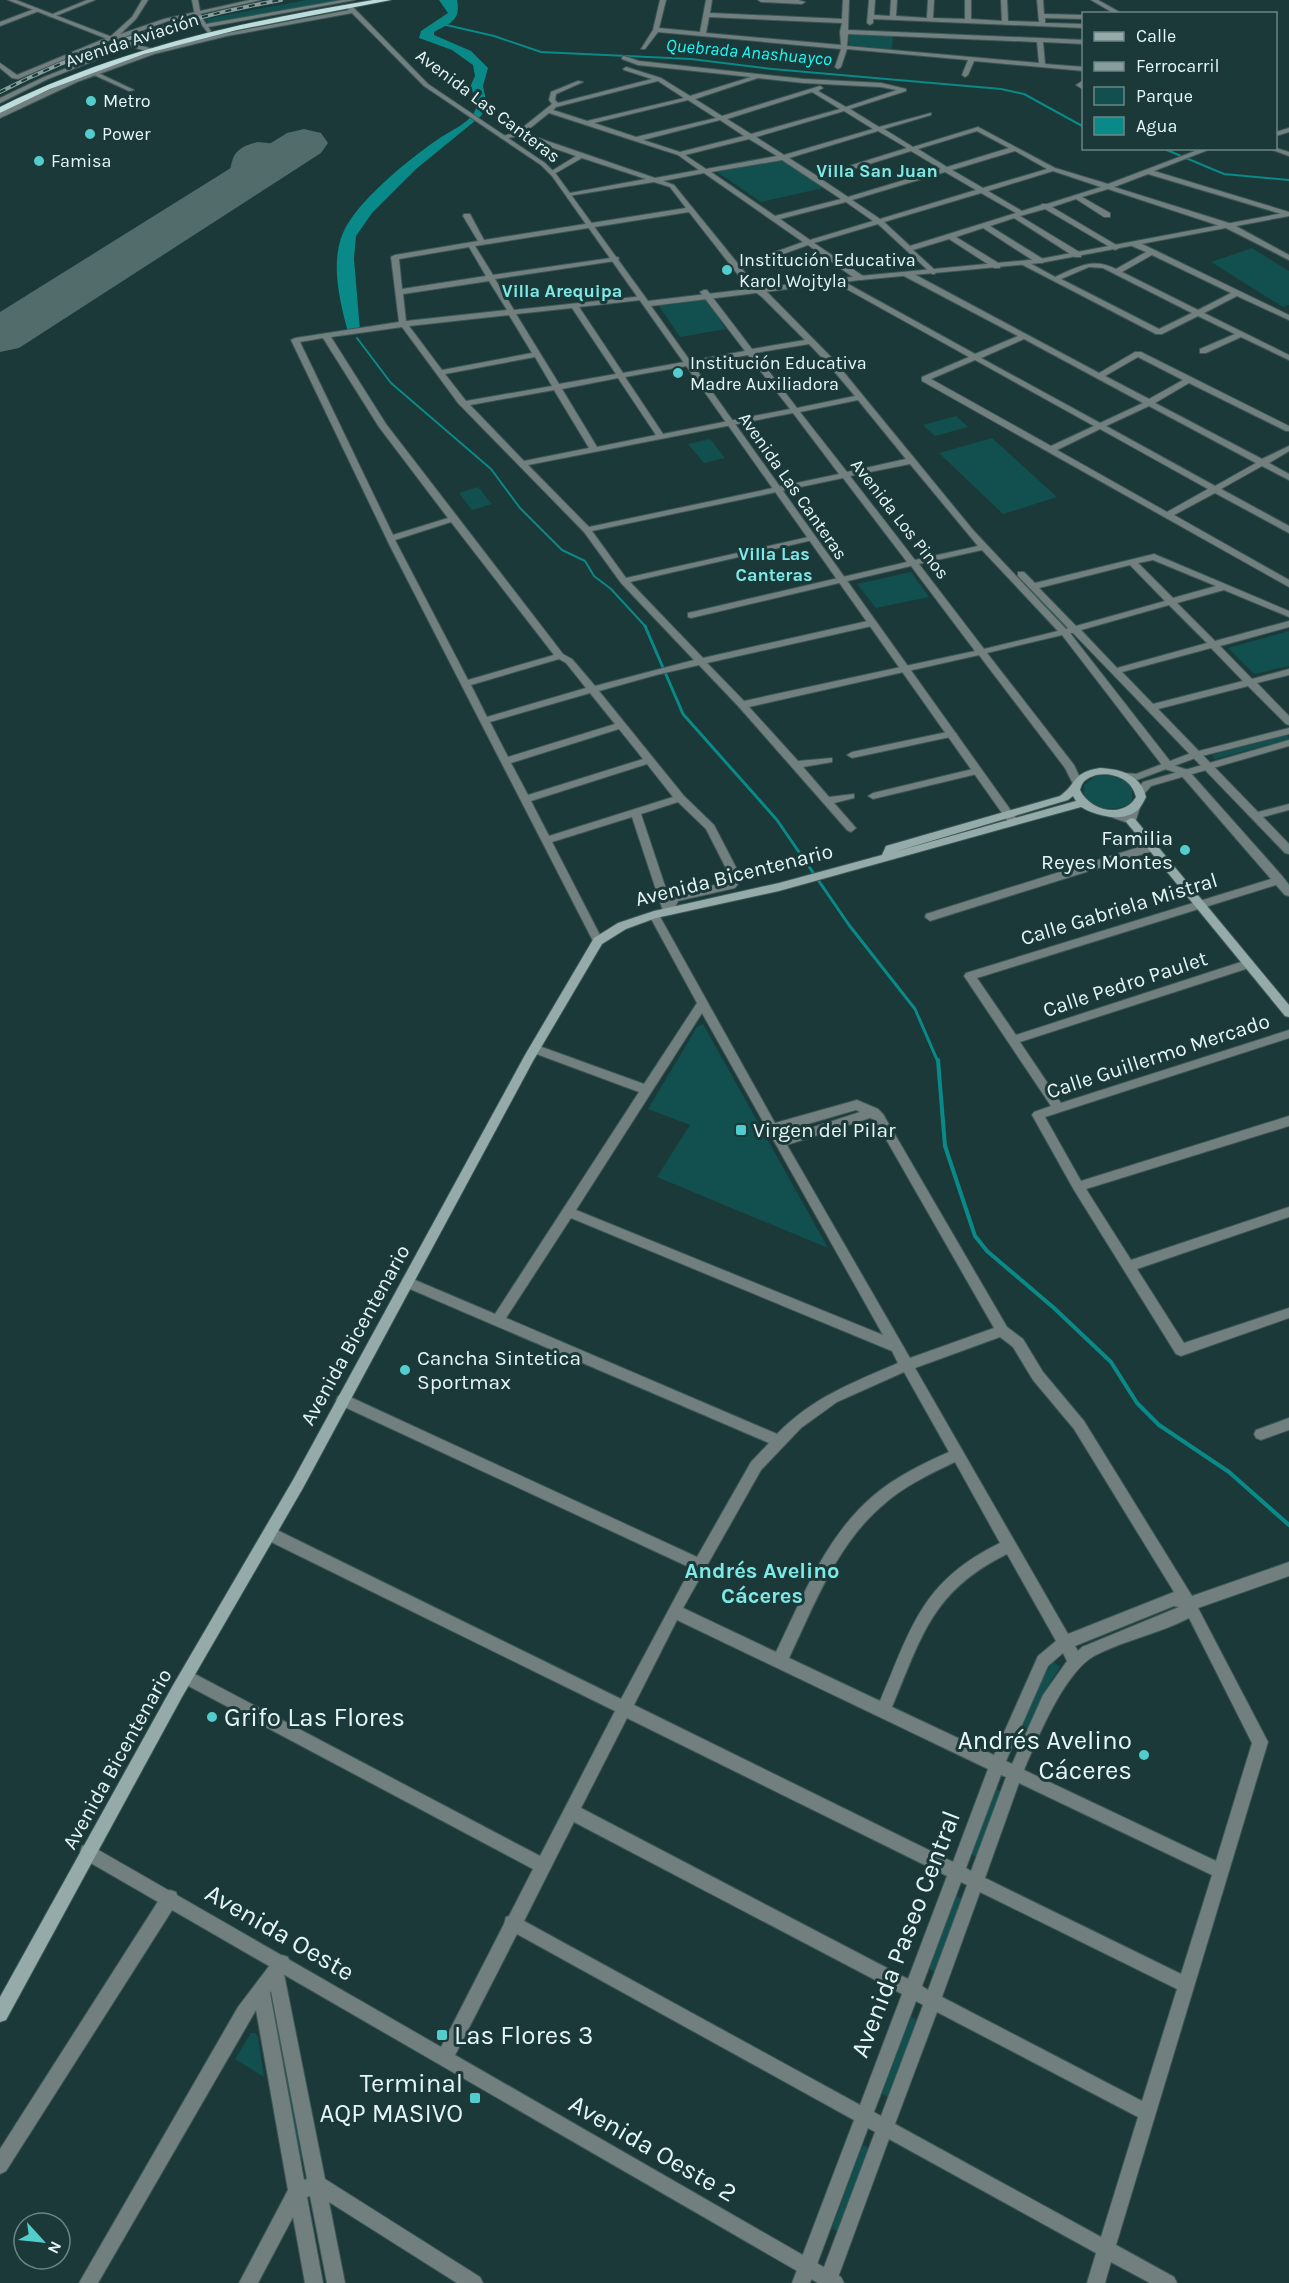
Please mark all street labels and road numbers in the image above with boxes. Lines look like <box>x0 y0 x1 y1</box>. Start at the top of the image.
street label: Avenida Aviación <box>63 8 201 72</box>
street label: Avenida Las Canteras <box>411 45 565 167</box>
street label: Avenida Las Canteras <box>734 408 852 564</box>
street label: Avenida Los Pinos <box>846 454 954 584</box>
street label: Avenida Bicentenario <box>633 839 835 911</box>
street label: Calle Gabriela Mistral <box>1018 868 1220 950</box>
street label: Calle Pedro Paulet <box>1040 946 1210 1022</box>
street label: Calle Guillermo Mercado <box>1043 1009 1273 1103</box>
street label: Avenida Bicentenario <box>295 1241 415 1429</box>
street label: Avenida Bicentenario <box>57 1665 177 1853</box>
street label: Avenida Paseo Central <box>844 1806 967 2062</box>
street label: Avenida Oeste <box>200 1877 360 1988</box>
street label: Avenida Oeste 2 <box>563 2088 742 2209</box>

